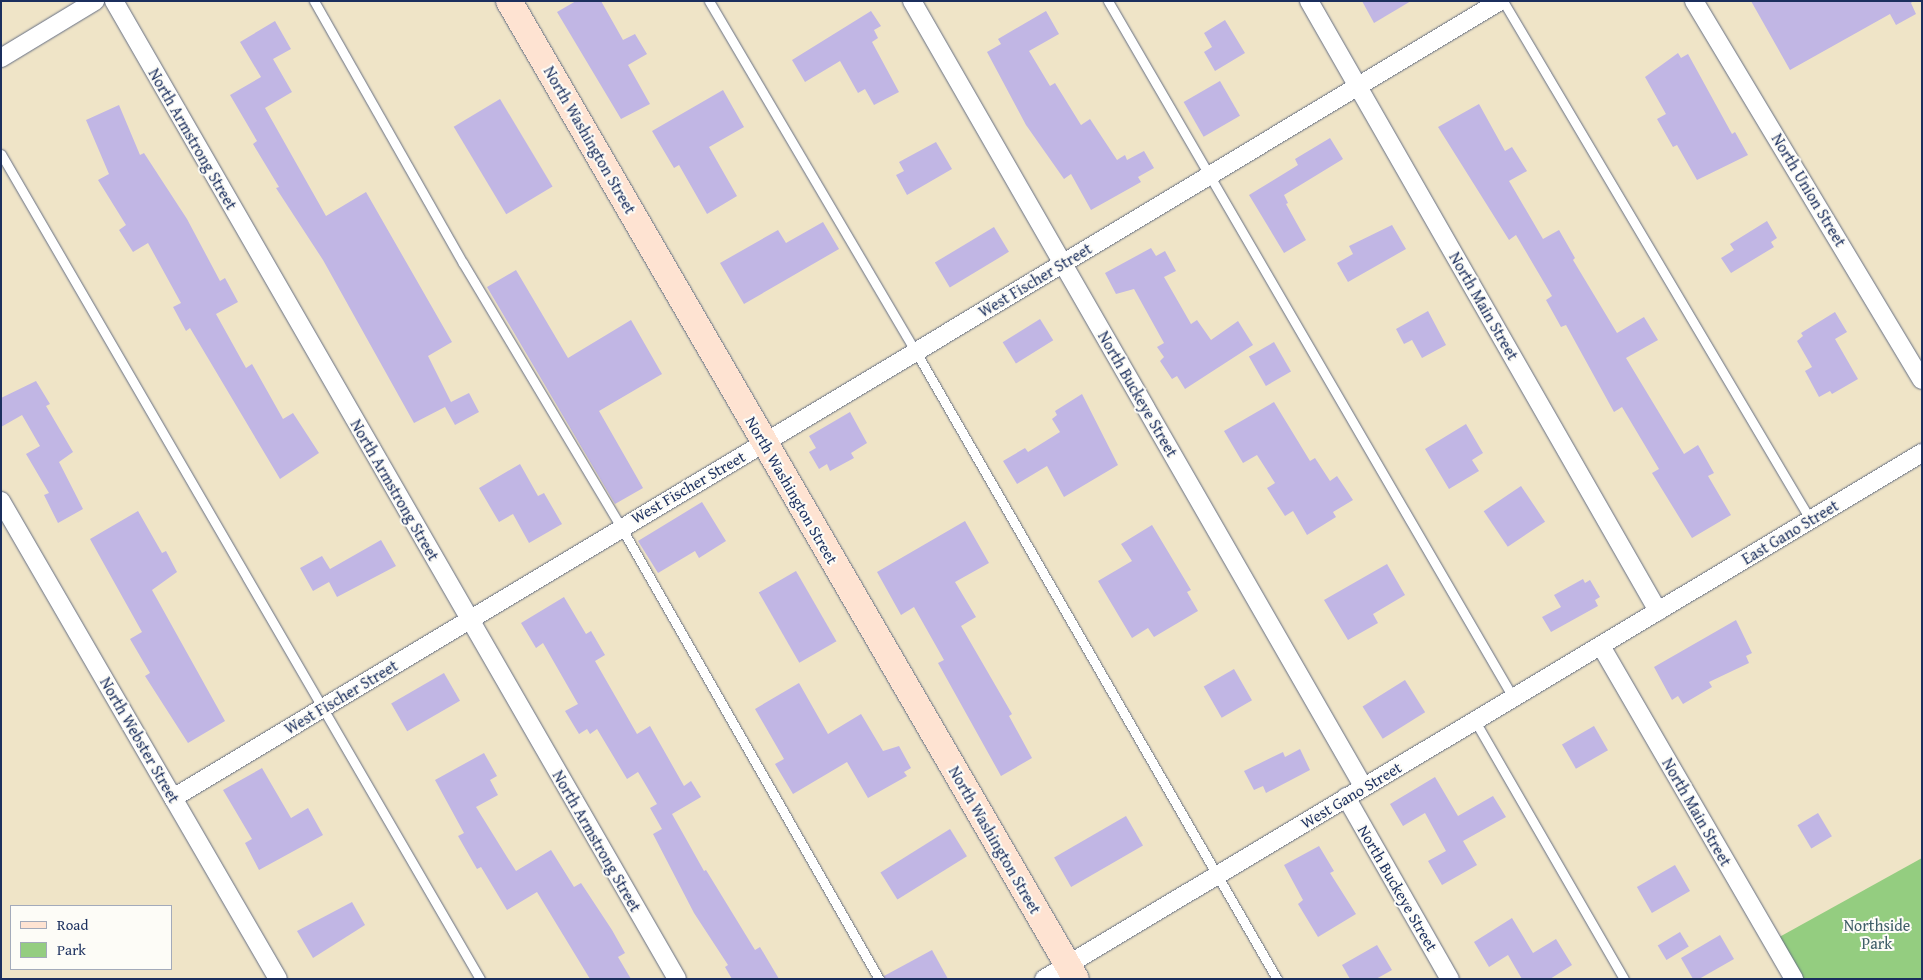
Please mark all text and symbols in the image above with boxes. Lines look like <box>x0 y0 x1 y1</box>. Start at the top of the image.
street label: North Washington Street <box>540 63 640 217</box>
street label: North Armstrong Street <box>145 65 241 213</box>
street label: North Union Street <box>1768 130 1850 250</box>
street label: West Fischer Street <box>975 239 1095 321</box>
street label: North Main Street <box>1445 249 1523 363</box>
street label: North Buckeye Street <box>1094 328 1182 460</box>
street label: North Washington Street <box>742 413 842 567</box>
street label: North Armstrong Street <box>347 416 443 564</box>
street label: West Fischer Street <box>628 447 748 527</box>
street label: East Gano Street <box>1738 496 1842 568</box>
street label: West Fischer Street <box>281 656 401 738</box>
street label: North Webster Street <box>96 674 184 806</box>
street label: North Main Street <box>1658 755 1736 869</box>
street label: West Gano Street <box>1297 757 1405 833</box>
street label: North Washington Street <box>945 763 1045 917</box>
street label: North Armstrong Street <box>549 767 645 915</box>
street label: North Buckeye Street <box>1354 822 1442 954</box>
legend <box>10 905 172 970</box>
text: Road <box>57 914 88 935</box>
park label: Northside Park <box>1844 915 1910 953</box>
text: Park <box>57 939 86 960</box>

